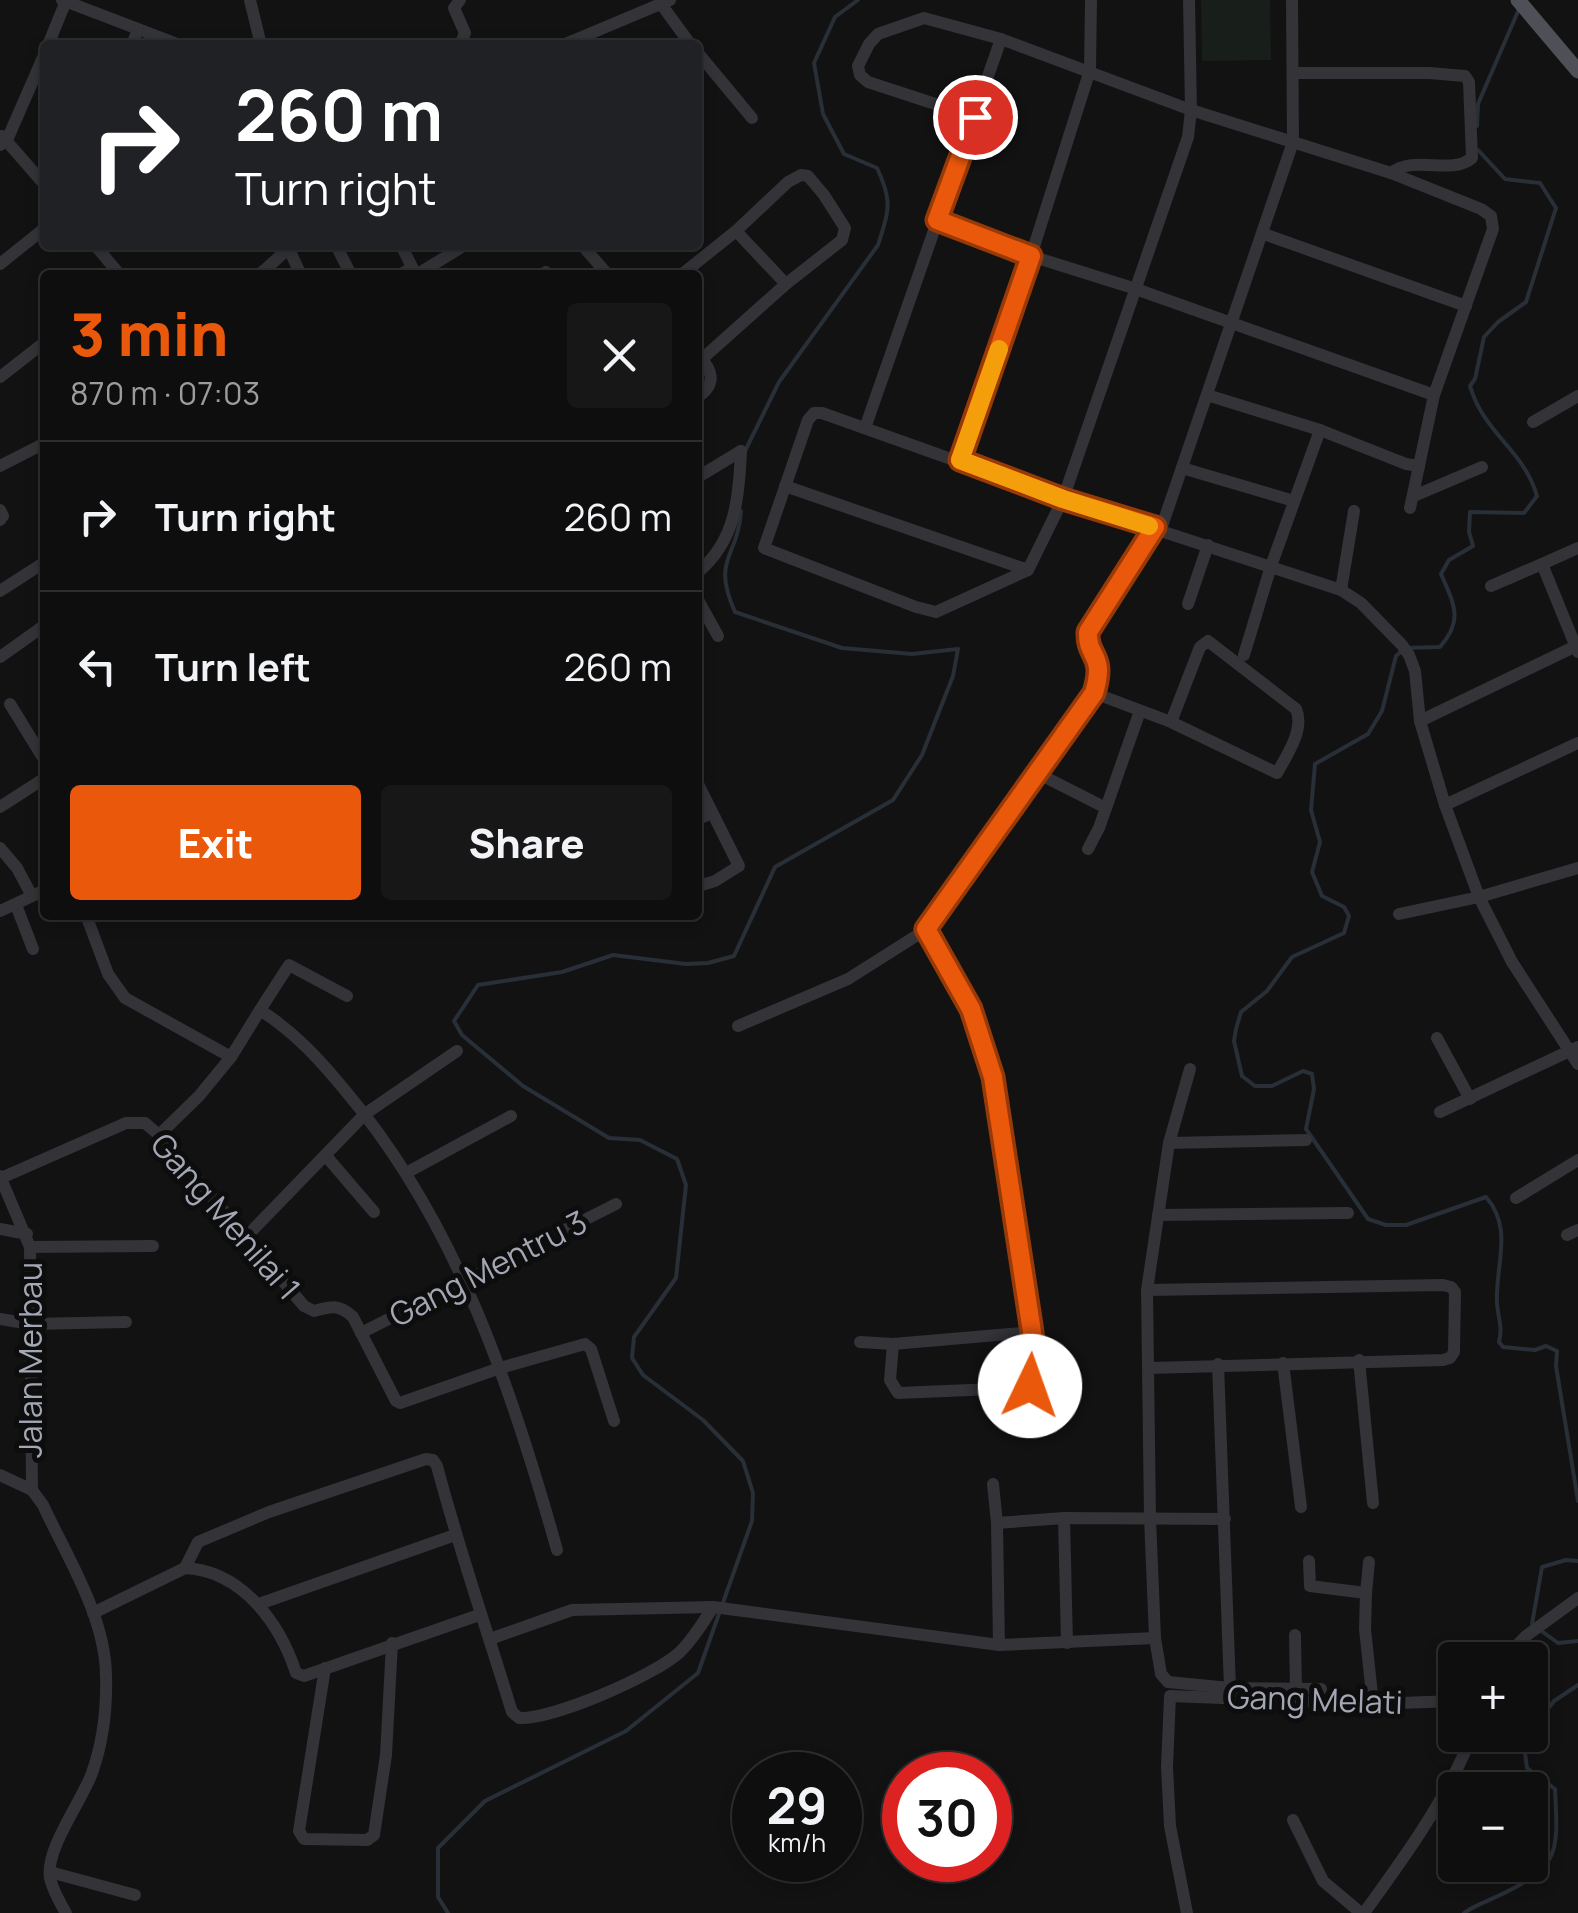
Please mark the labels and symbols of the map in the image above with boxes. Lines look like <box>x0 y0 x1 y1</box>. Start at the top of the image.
pin <box>933 75 1018 160</box>
street label: Gang Menilai 1 <box>141 1123 311 1309</box>
street label: Gang Mentru 3 <box>382 1199 594 1337</box>
street label: Jalan Merbau <box>8 1262 52 1458</box>
position arrow <box>978 1334 1082 1438</box>
street label: Gang Melati <box>1226 1674 1404 1724</box>
speed limit sign: 30 <box>882 1752 1012 1882</box>

